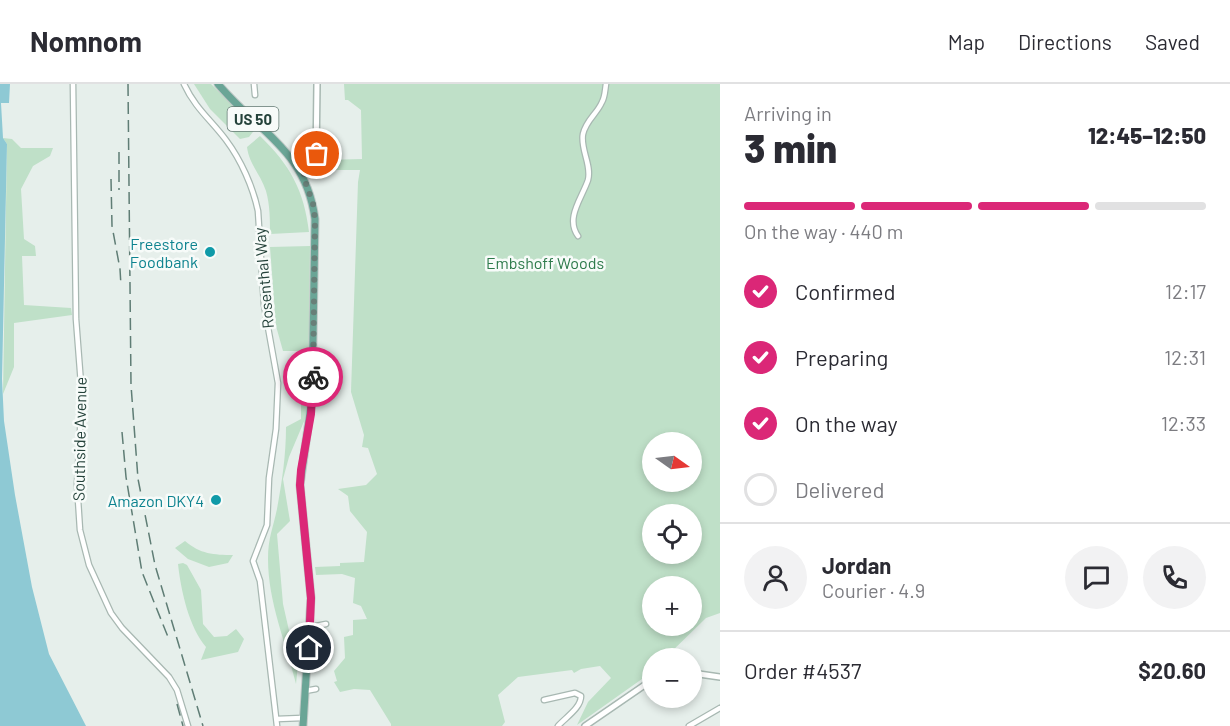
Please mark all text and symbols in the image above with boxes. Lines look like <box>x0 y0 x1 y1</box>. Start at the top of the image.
text: Nomnom <box>30 24 142 58</box>
text: Map <box>948 29 985 54</box>
text: Directions <box>1018 29 1112 54</box>
text: Saved <box>1145 29 1200 54</box>
text: Arriving in <box>744 101 832 125</box>
road number: US 50 <box>228 107 278 131</box>
text: 12:45–12:50 <box>1088 122 1206 148</box>
text: 3 min <box>744 124 837 171</box>
pin <box>291 128 342 179</box>
icon: bag <box>300 137 333 170</box>
text: On the way · 440 m <box>744 219 903 243</box>
street label: Rosenthal Way <box>249 226 277 329</box>
place label: Freestore Foodbank <box>130 234 198 271</box>
marker: Freestore Foodbank <box>203 245 217 259</box>
park label: Embshoff Woods <box>486 253 604 272</box>
icon: check <box>744 275 777 308</box>
text: Confirmed <box>795 278 895 304</box>
text: 12:17 <box>1165 279 1206 303</box>
icon: check <box>744 341 777 374</box>
text: Preparing <box>795 344 888 370</box>
text: 12:31 <box>1164 345 1206 369</box>
courier <box>283 347 343 407</box>
icon: bike <box>297 361 330 394</box>
street label: Southside Avenue <box>68 377 90 501</box>
icon: check <box>744 407 777 440</box>
text: On the way <box>795 410 898 436</box>
text: 12:33 <box>1161 411 1206 435</box>
north arrow <box>642 432 702 492</box>
map controls <box>642 432 702 708</box>
text: Delivered <box>795 476 884 502</box>
place label: Amazon DKY4 <box>108 491 204 510</box>
marker: Amazon DKY4 <box>209 493 223 507</box>
button: locate <box>642 504 702 564</box>
button: person <box>744 546 807 609</box>
button: chat <box>1065 546 1128 609</box>
button: phone <box>1143 546 1206 609</box>
text: Jordan <box>822 552 891 578</box>
button: + <box>642 576 702 636</box>
text: Courier · 4.9 <box>822 578 925 602</box>
pin <box>283 622 334 673</box>
icon: home <box>292 631 325 664</box>
button: − <box>642 648 702 708</box>
text: Order #4537 <box>744 657 861 683</box>
text: $20.60 <box>1138 657 1206 683</box>

